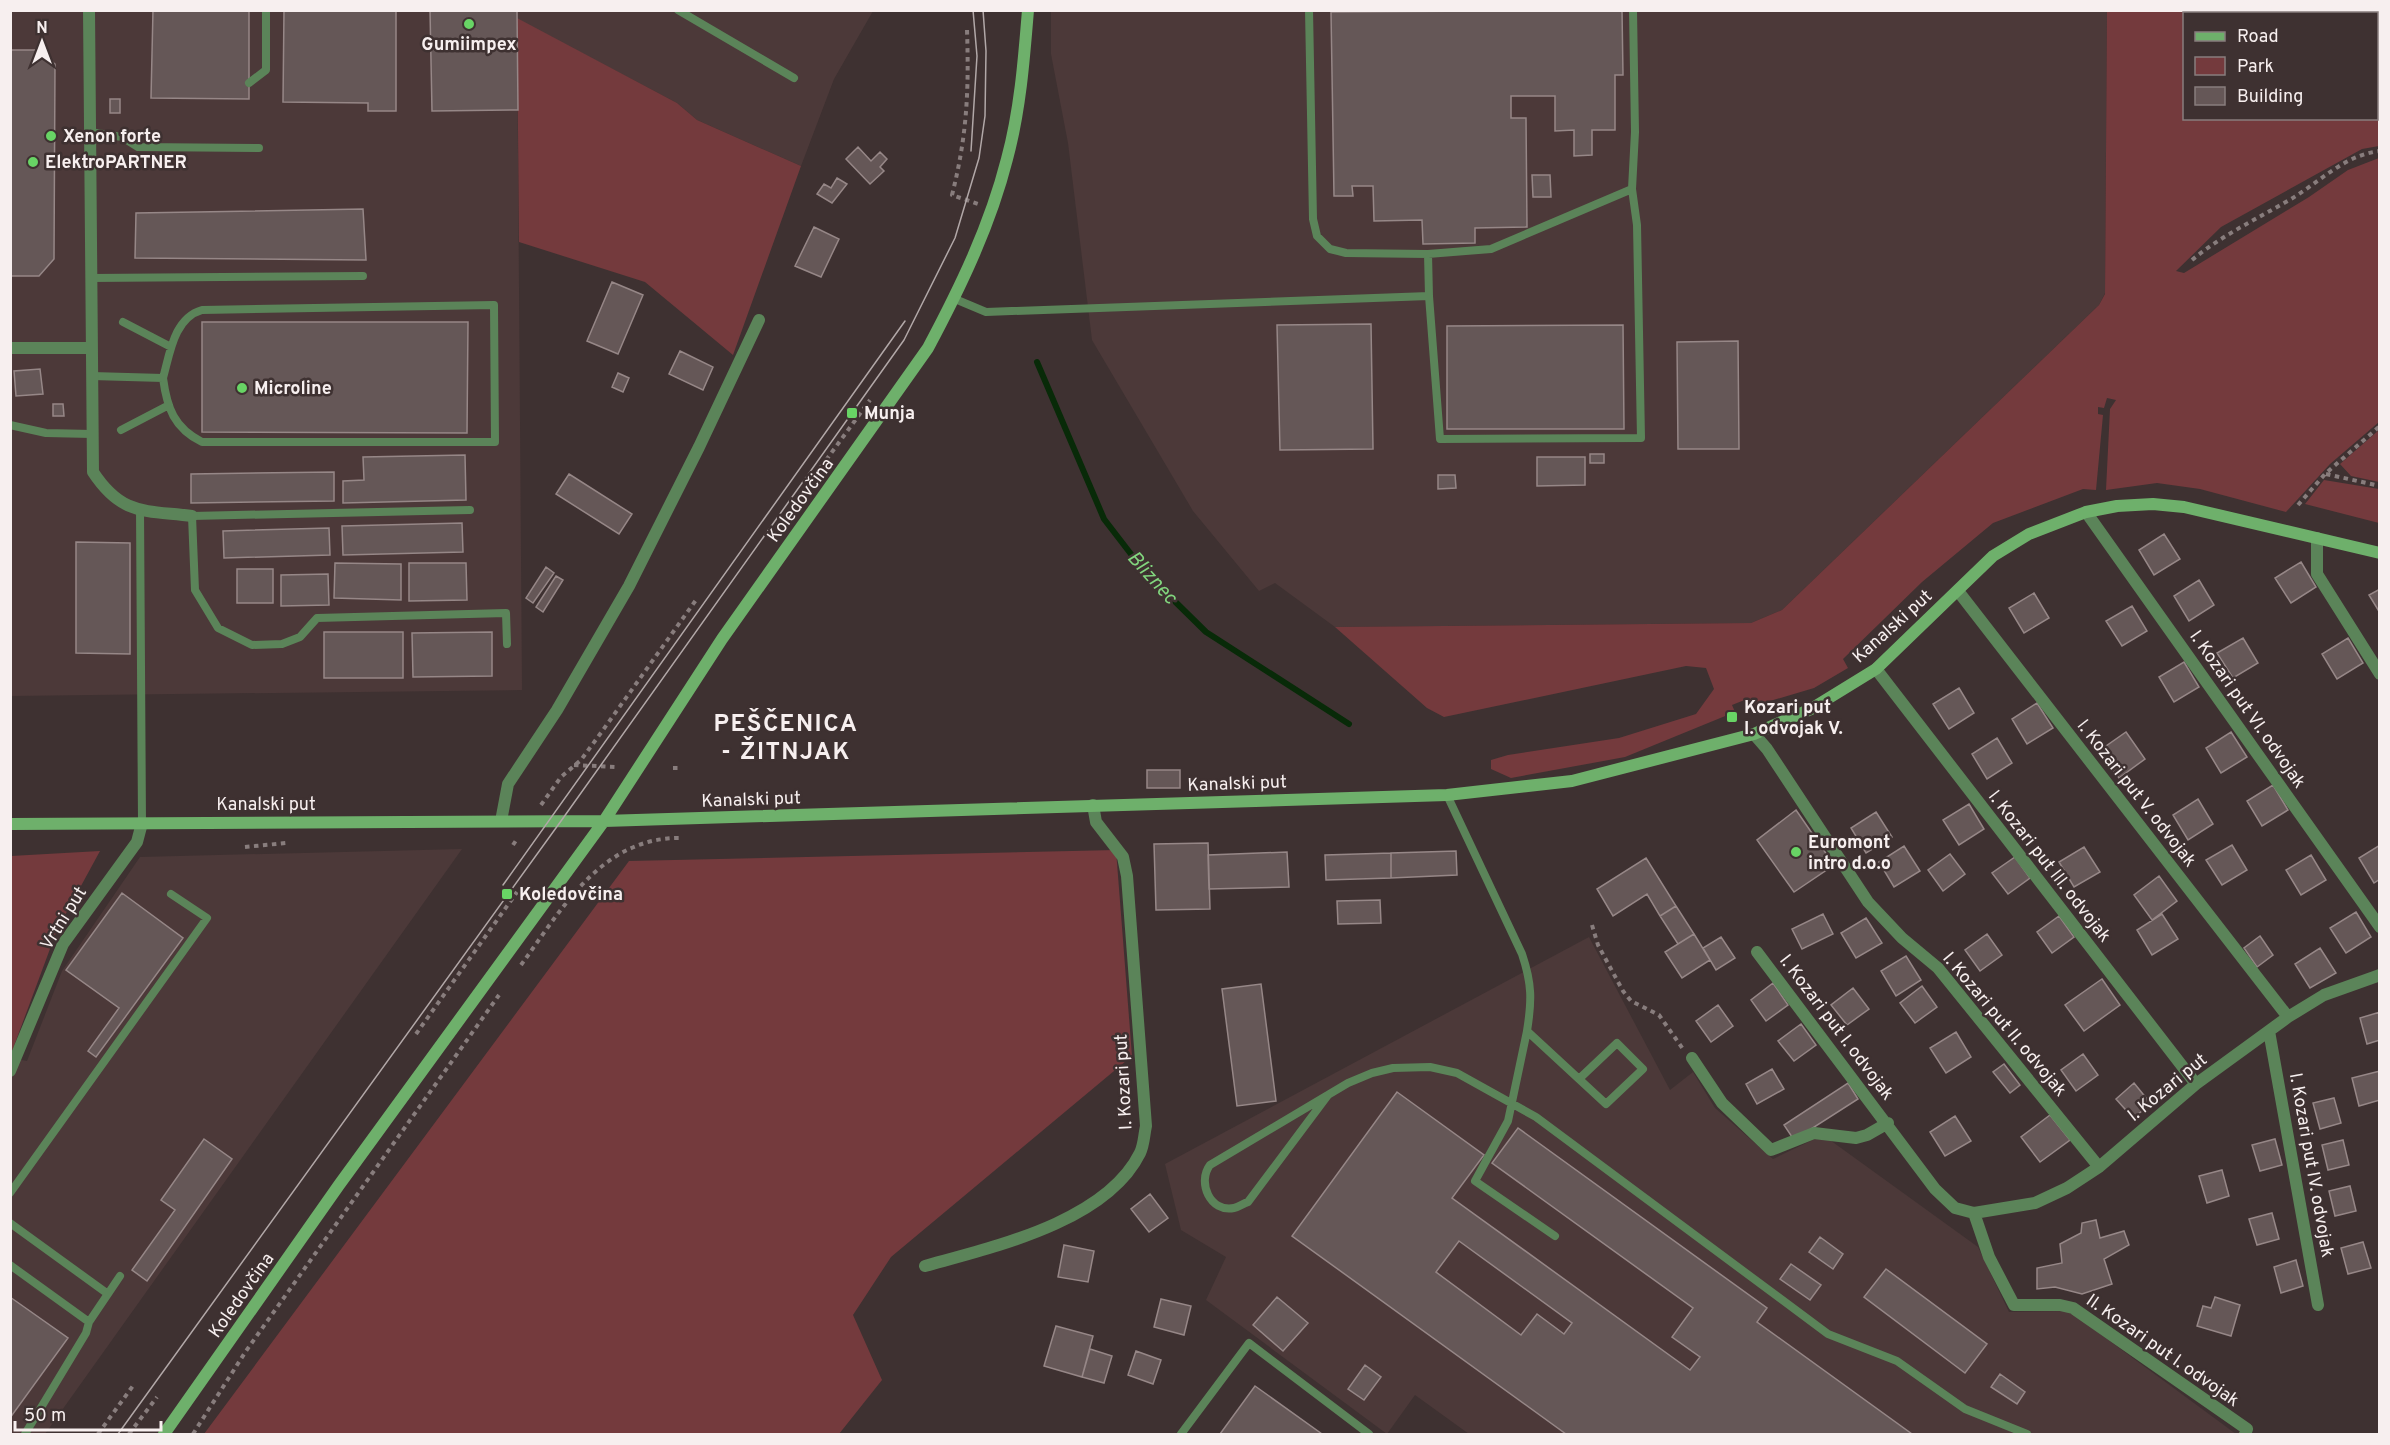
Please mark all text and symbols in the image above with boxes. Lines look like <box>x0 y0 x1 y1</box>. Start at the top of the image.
north arrow <box>12 12 72 72</box>
legend <box>2183 12 2378 120</box>
marker: Gumiimpex <box>462 17 476 31</box>
text: N <box>36 19 48 39</box>
text: Road <box>2237 26 2279 49</box>
place label: Gumiimpex <box>421 34 517 57</box>
text: Park <box>2237 56 2274 79</box>
text: Building <box>2237 86 2303 109</box>
place label: Xenon forte <box>63 126 161 149</box>
marker: Xenon forte <box>44 129 58 143</box>
place label: ElektroPARTNER <box>45 152 187 175</box>
marker: ElektroPARTNER <box>26 155 40 169</box>
place label: Microline <box>254 378 332 401</box>
marker: Microline <box>235 381 249 395</box>
place label: Munja <box>864 403 915 426</box>
marker: Munja <box>845 406 859 420</box>
street label: Koledovčina <box>763 454 840 548</box>
water label: Bliznec <box>1121 546 1183 611</box>
street label: Kanalski put <box>1848 585 1938 669</box>
street label: I. Kozari put VI. odvojak <box>2183 626 2310 793</box>
place label: Kozari put I. odvojak V. <box>1744 697 1843 741</box>
district label: PEŠČENICA - ŽITNJAK <box>714 708 858 768</box>
marker: Kozari put I. odvojak V. <box>1725 710 1739 724</box>
street label: I. Kozari put V. odvojak <box>2071 715 2201 872</box>
street label: Kanalski put <box>1187 771 1287 798</box>
street label: I. Kozari put III. odvojak <box>1982 786 2115 948</box>
street label: Kanalski put <box>701 787 801 814</box>
street label: Kanalski put <box>216 794 316 817</box>
place label: Euromont intro d.o.o <box>1808 832 1891 876</box>
marker: Euromont intro d.o.o <box>1789 845 1803 859</box>
street label: Vrtni put <box>36 883 93 955</box>
place label: Koledovčina <box>519 884 623 907</box>
marker: Koledovčina <box>500 887 514 901</box>
street label: I. Kozari put II. odvojak <box>1937 948 2071 1102</box>
street label: I. Kozari put I. odvojak <box>1773 950 1898 1105</box>
street label: I. Kozari put <box>1110 1033 1138 1131</box>
street label: I. Kozari put <box>2123 1049 2213 1127</box>
street label: I. Kozari put IV. odvojak <box>2283 1071 2338 1259</box>
street label: Koledovčina <box>204 1249 280 1343</box>
street label: II. Kozari put I. odvojak <box>2081 1290 2243 1413</box>
scale bar <box>15 1394 160 1432</box>
text: 50 m <box>24 1405 66 1428</box>

